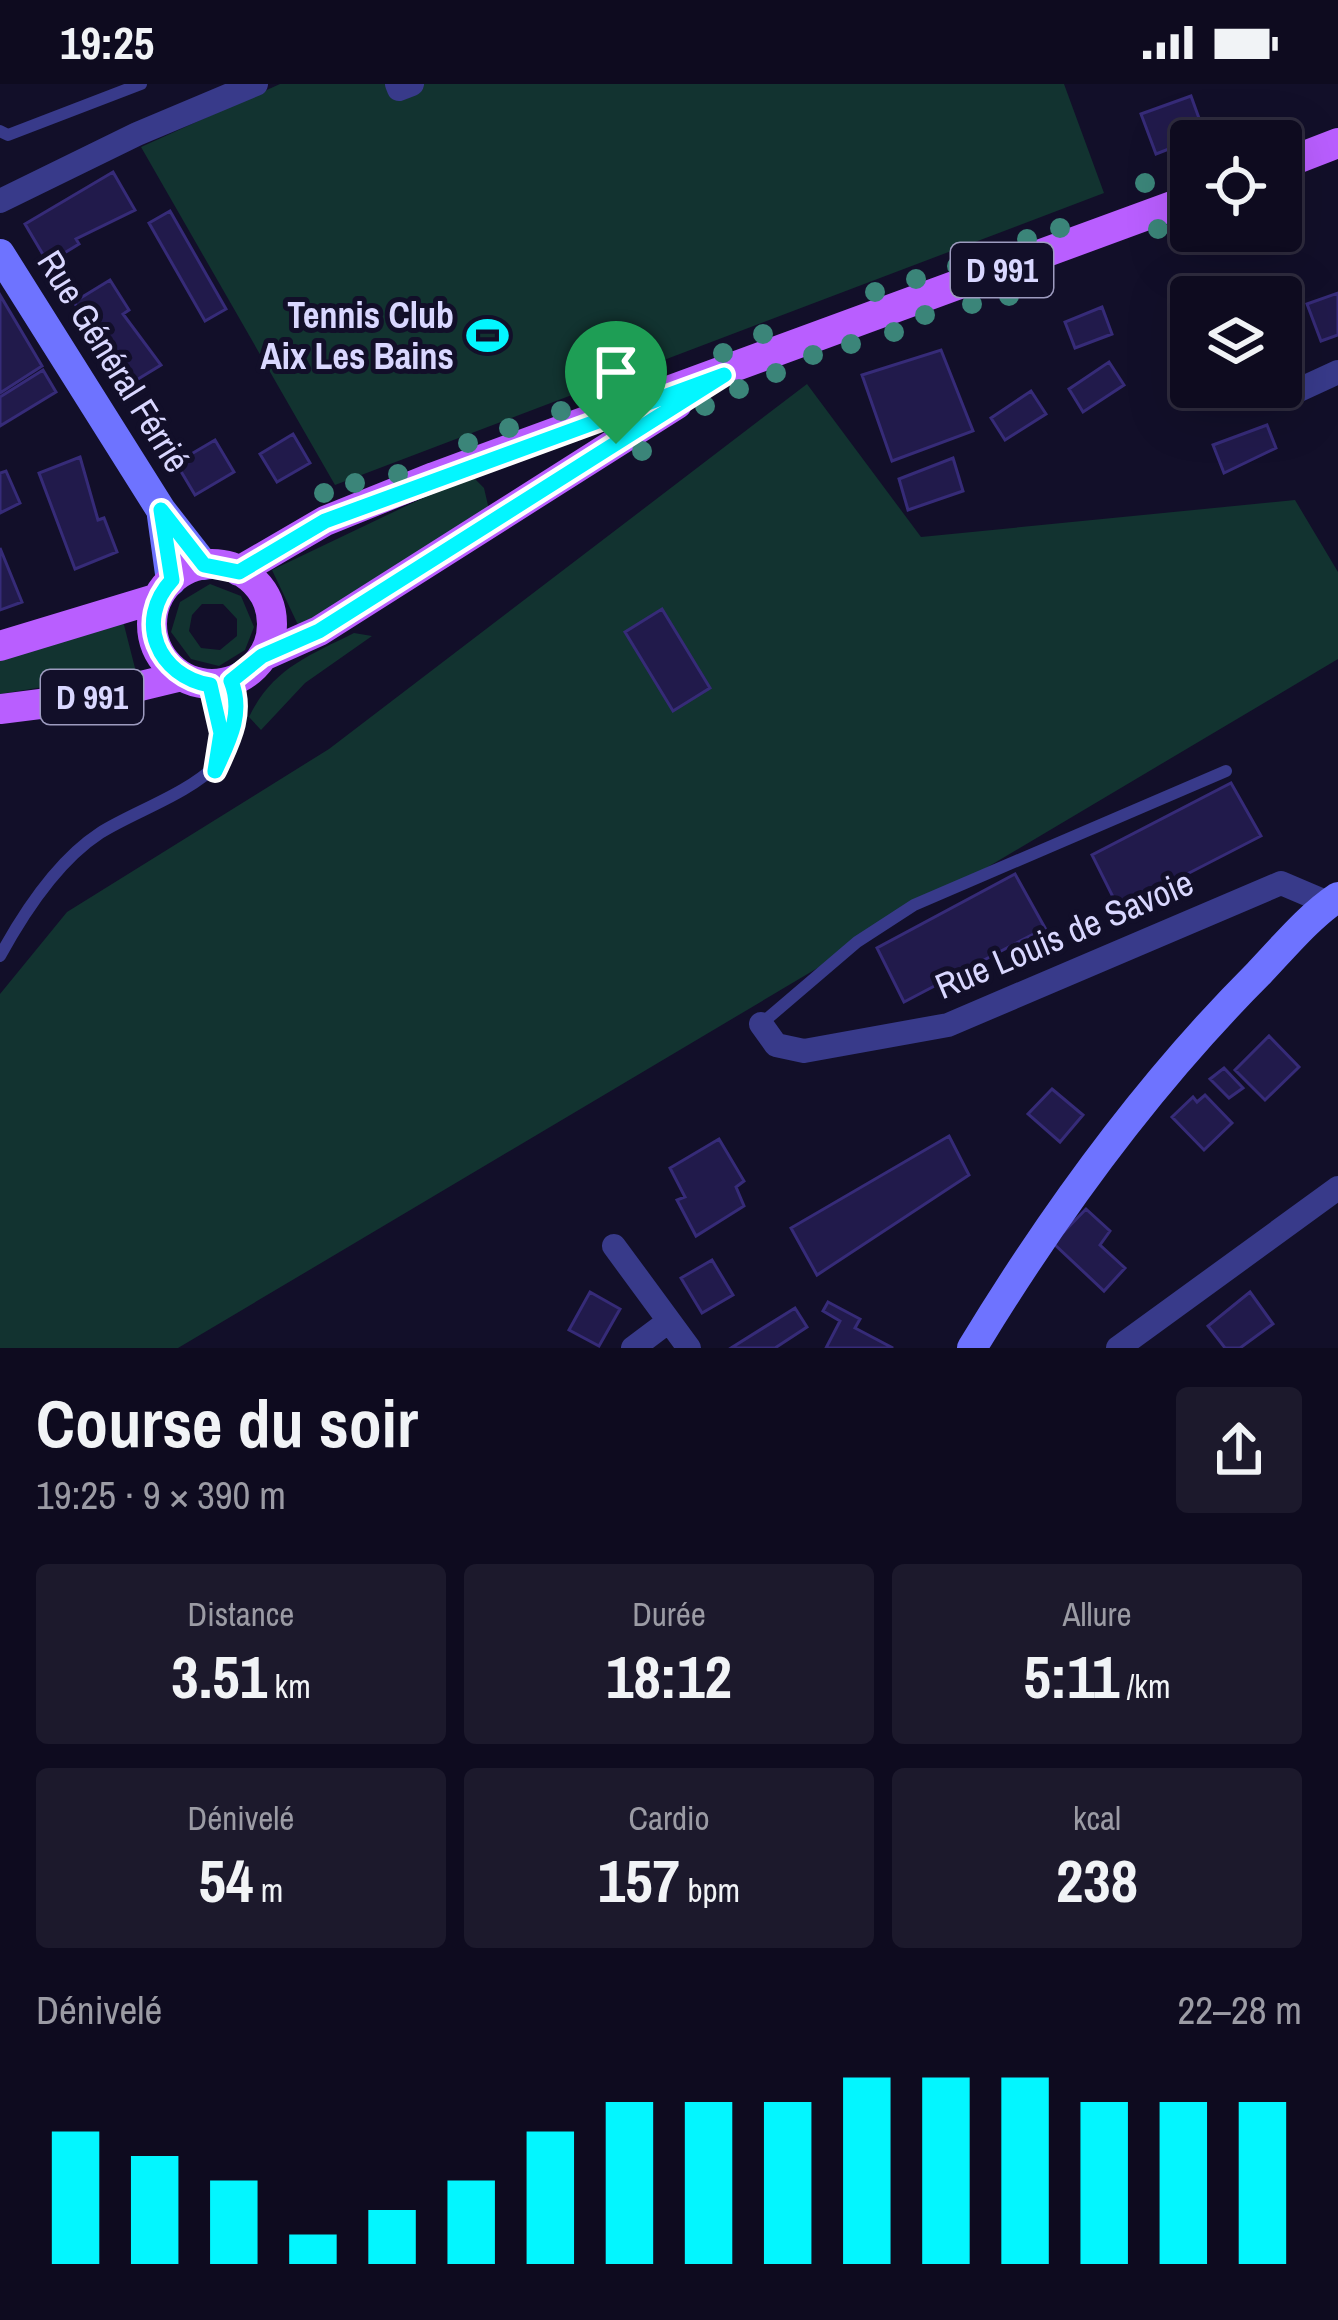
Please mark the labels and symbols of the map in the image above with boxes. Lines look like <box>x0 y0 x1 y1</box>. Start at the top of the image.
street label: Rue Général Férrié <box>27 241 201 481</box>
road number: D 991 <box>951 243 1053 297</box>
place label: Tennis Club Aix Les Bains <box>260 291 454 380</box>
sports icon: Tennis Club Aix Les Bains <box>465 313 511 359</box>
pin <box>565 321 667 444</box>
road number: D 991 <box>41 670 143 724</box>
street label: Rue Louis de Savoie <box>928 858 1200 1010</box>

